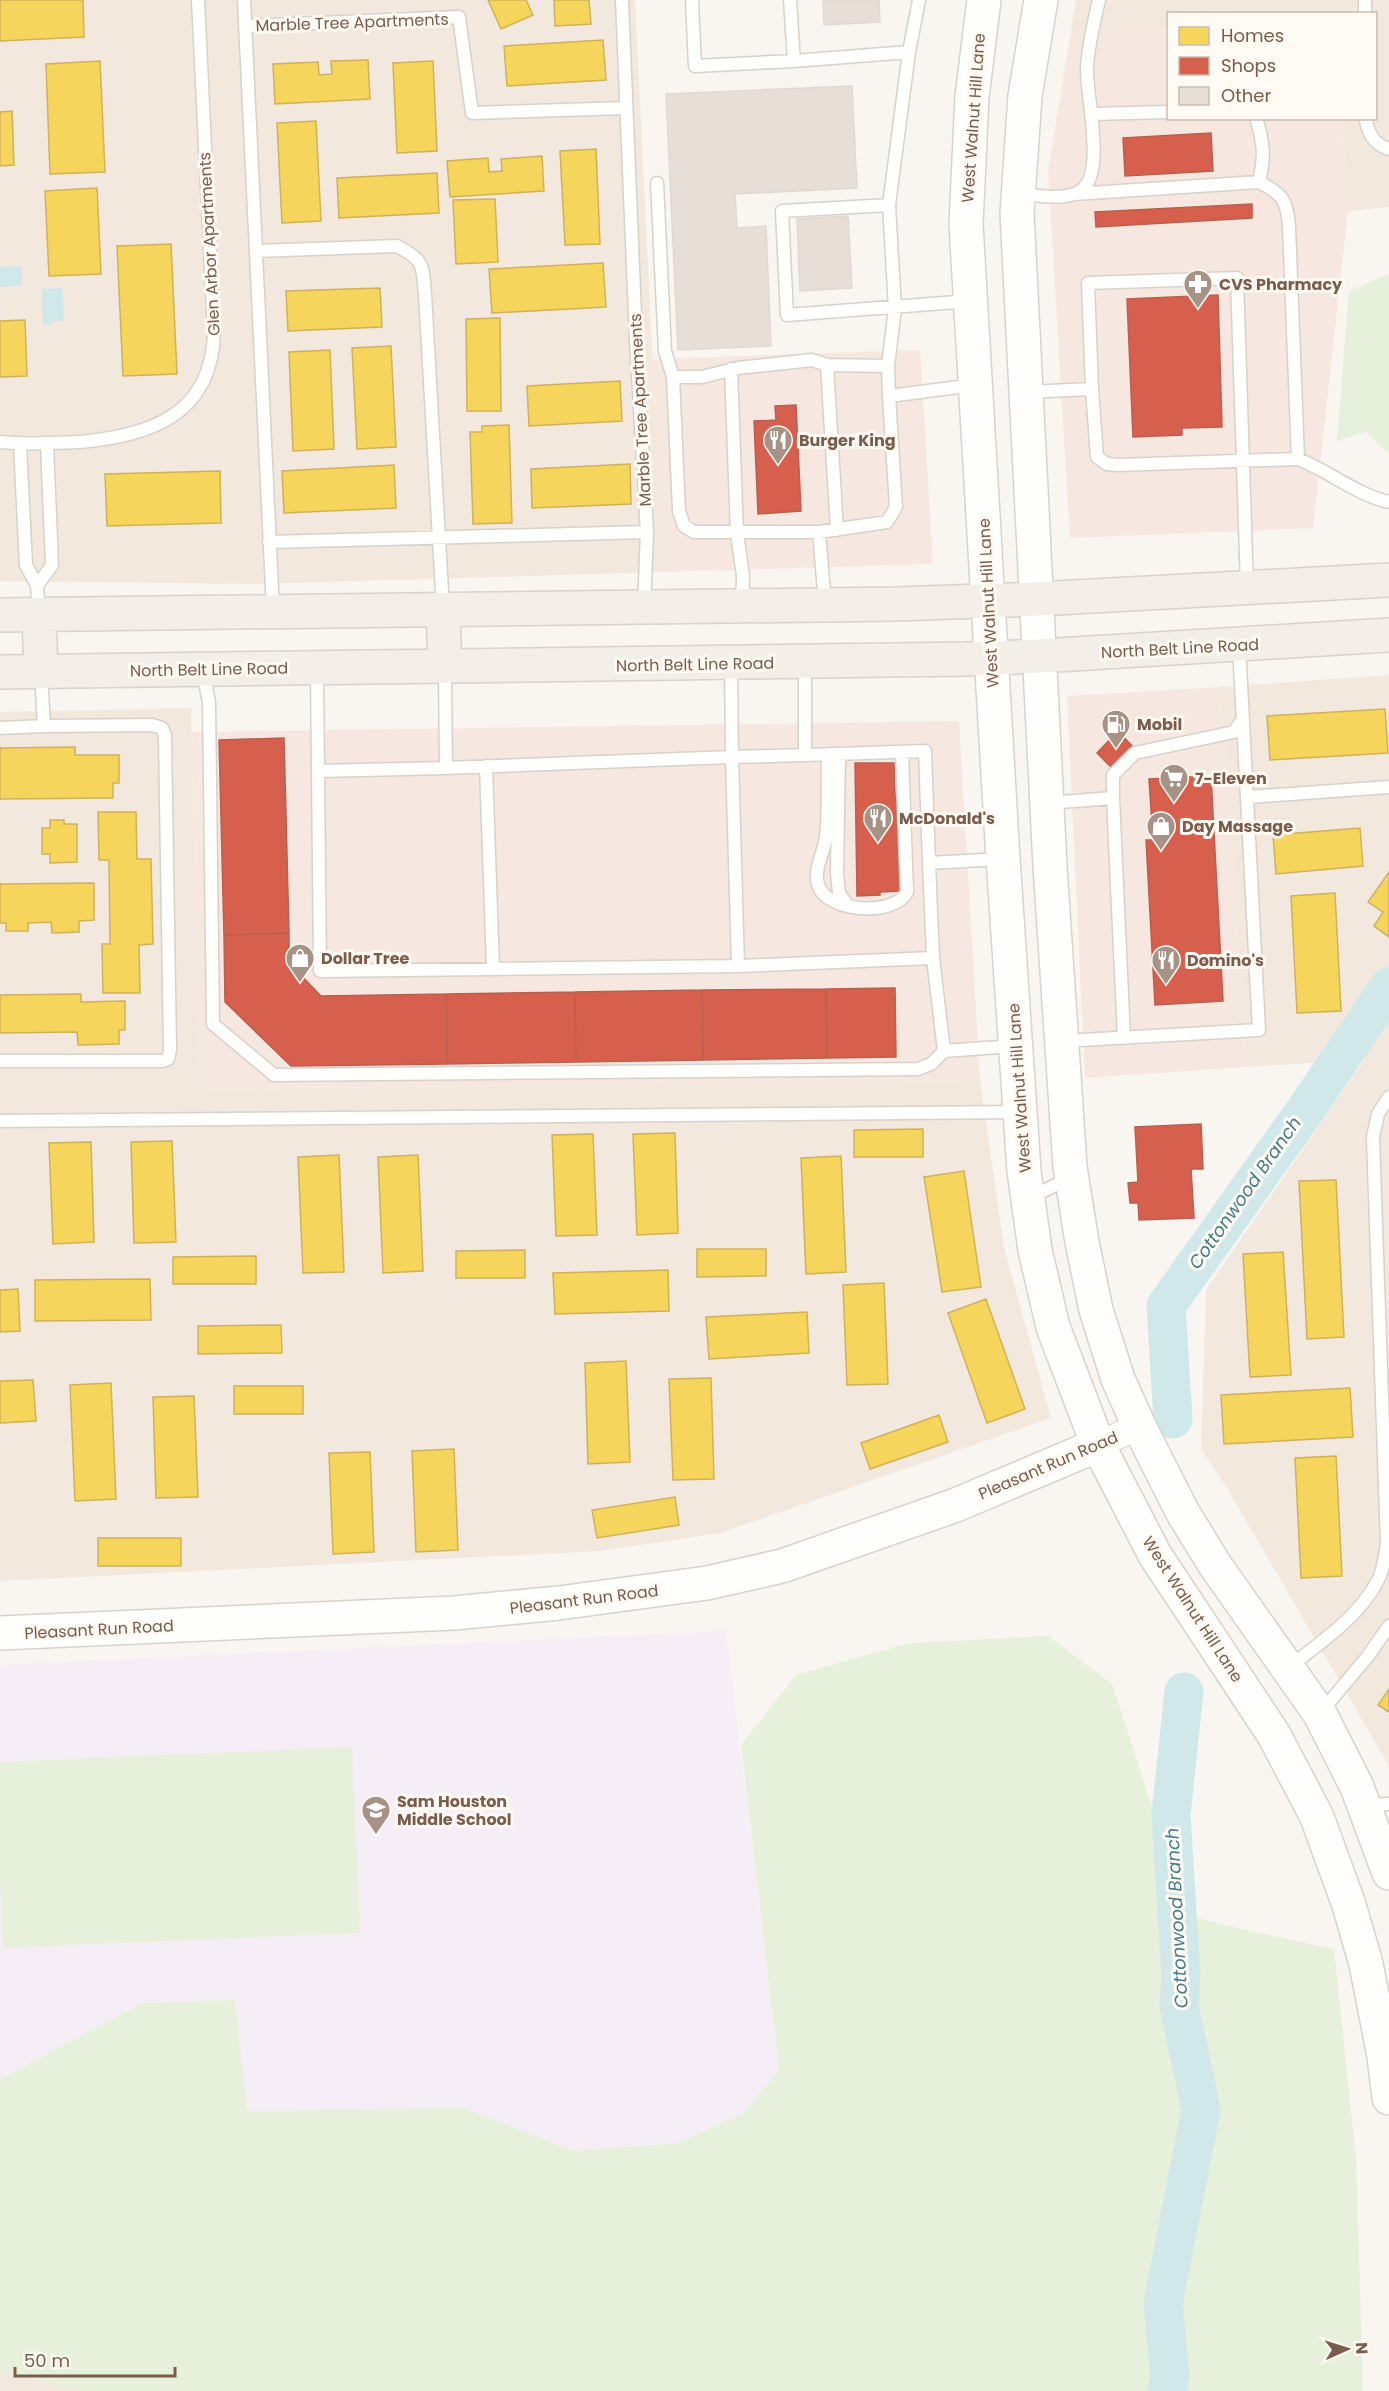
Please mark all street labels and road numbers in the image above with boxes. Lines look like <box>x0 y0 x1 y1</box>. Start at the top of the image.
street label: Marble Tree Apartments <box>255 8 449 37</box>
street label: West Walnut Hill Lane <box>956 32 991 204</box>
street label: Glen Arbor Apartments <box>193 152 226 336</box>
street label: Marble Tree Apartments <box>624 313 657 507</box>
street label: West Walnut Hill Lane <box>973 517 1004 688</box>
street label: North Belt Line Road <box>1100 633 1260 664</box>
street label: North Belt Line Road <box>616 652 774 677</box>
street label: North Belt Line Road <box>130 657 288 682</box>
street label: West Walnut Hill Lane <box>1002 1002 1037 1174</box>
street label: Pleasant Run Road <box>975 1426 1122 1505</box>
street label: West Walnut Hill Lane <box>1137 1532 1249 1687</box>
street label: Pleasant Run Road <box>508 1579 660 1620</box>
street label: Pleasant Run Road <box>24 1614 174 1645</box>

